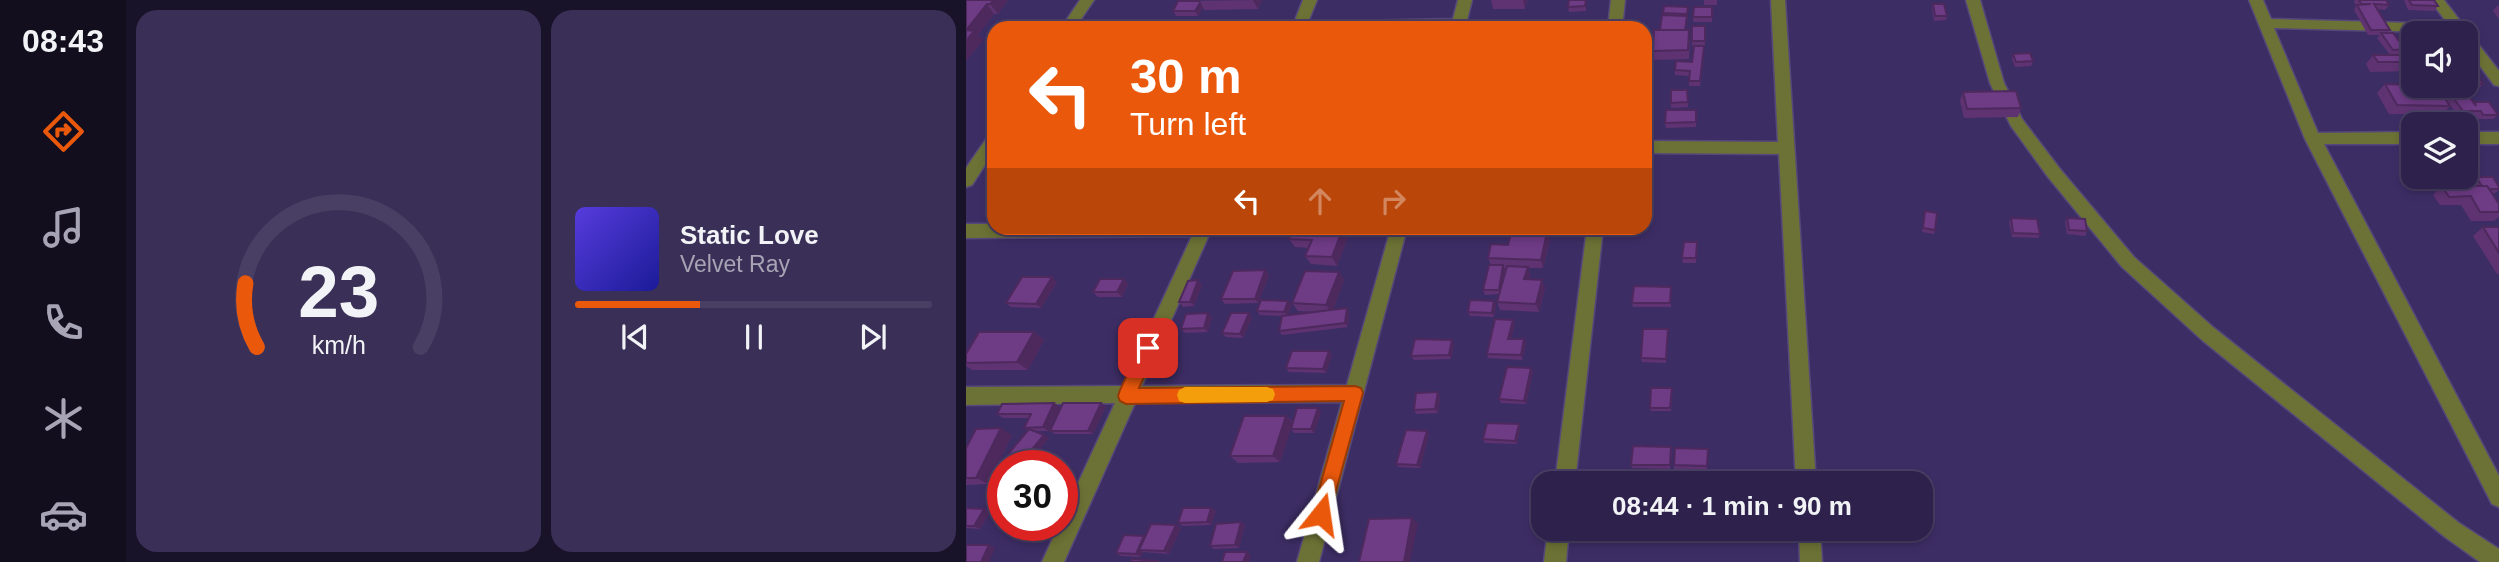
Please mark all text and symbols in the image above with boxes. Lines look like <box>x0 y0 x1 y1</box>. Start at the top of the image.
map controls <box>2401 21 2478 189</box>
button: sound <box>2401 21 2478 98</box>
text: 08:43 <box>22 23 104 59</box>
icon: left <box>1015 49 1106 140</box>
text: 30 m <box>1130 49 1242 103</box>
text: Turn left <box>1130 106 1246 142</box>
icon: directions <box>39 107 88 156</box>
button: layers <box>2401 112 2478 189</box>
icon: left <box>1228 182 1266 220</box>
icon: ahead <box>1301 182 1339 220</box>
icon: right <box>1374 182 1412 220</box>
icon: music <box>39 203 88 252</box>
text: Static Love <box>680 220 819 250</box>
text: 23 <box>298 251 379 332</box>
text: Velvet Ray <box>680 251 790 277</box>
icon: phone <box>39 298 88 347</box>
icon: previous <box>616 318 654 356</box>
icon: pause <box>735 318 773 356</box>
icon: next <box>854 318 892 356</box>
pin <box>1118 318 1178 378</box>
icon: arrive <box>1129 329 1167 367</box>
text: km/h <box>311 331 366 359</box>
icon: climate <box>39 394 88 443</box>
speed limit sign: 30 <box>987 450 1078 541</box>
position arrow <box>1284 477 1358 551</box>
icon: car <box>39 490 88 539</box>
text: 08:44 · 1 min · 90 m <box>1612 491 1852 521</box>

